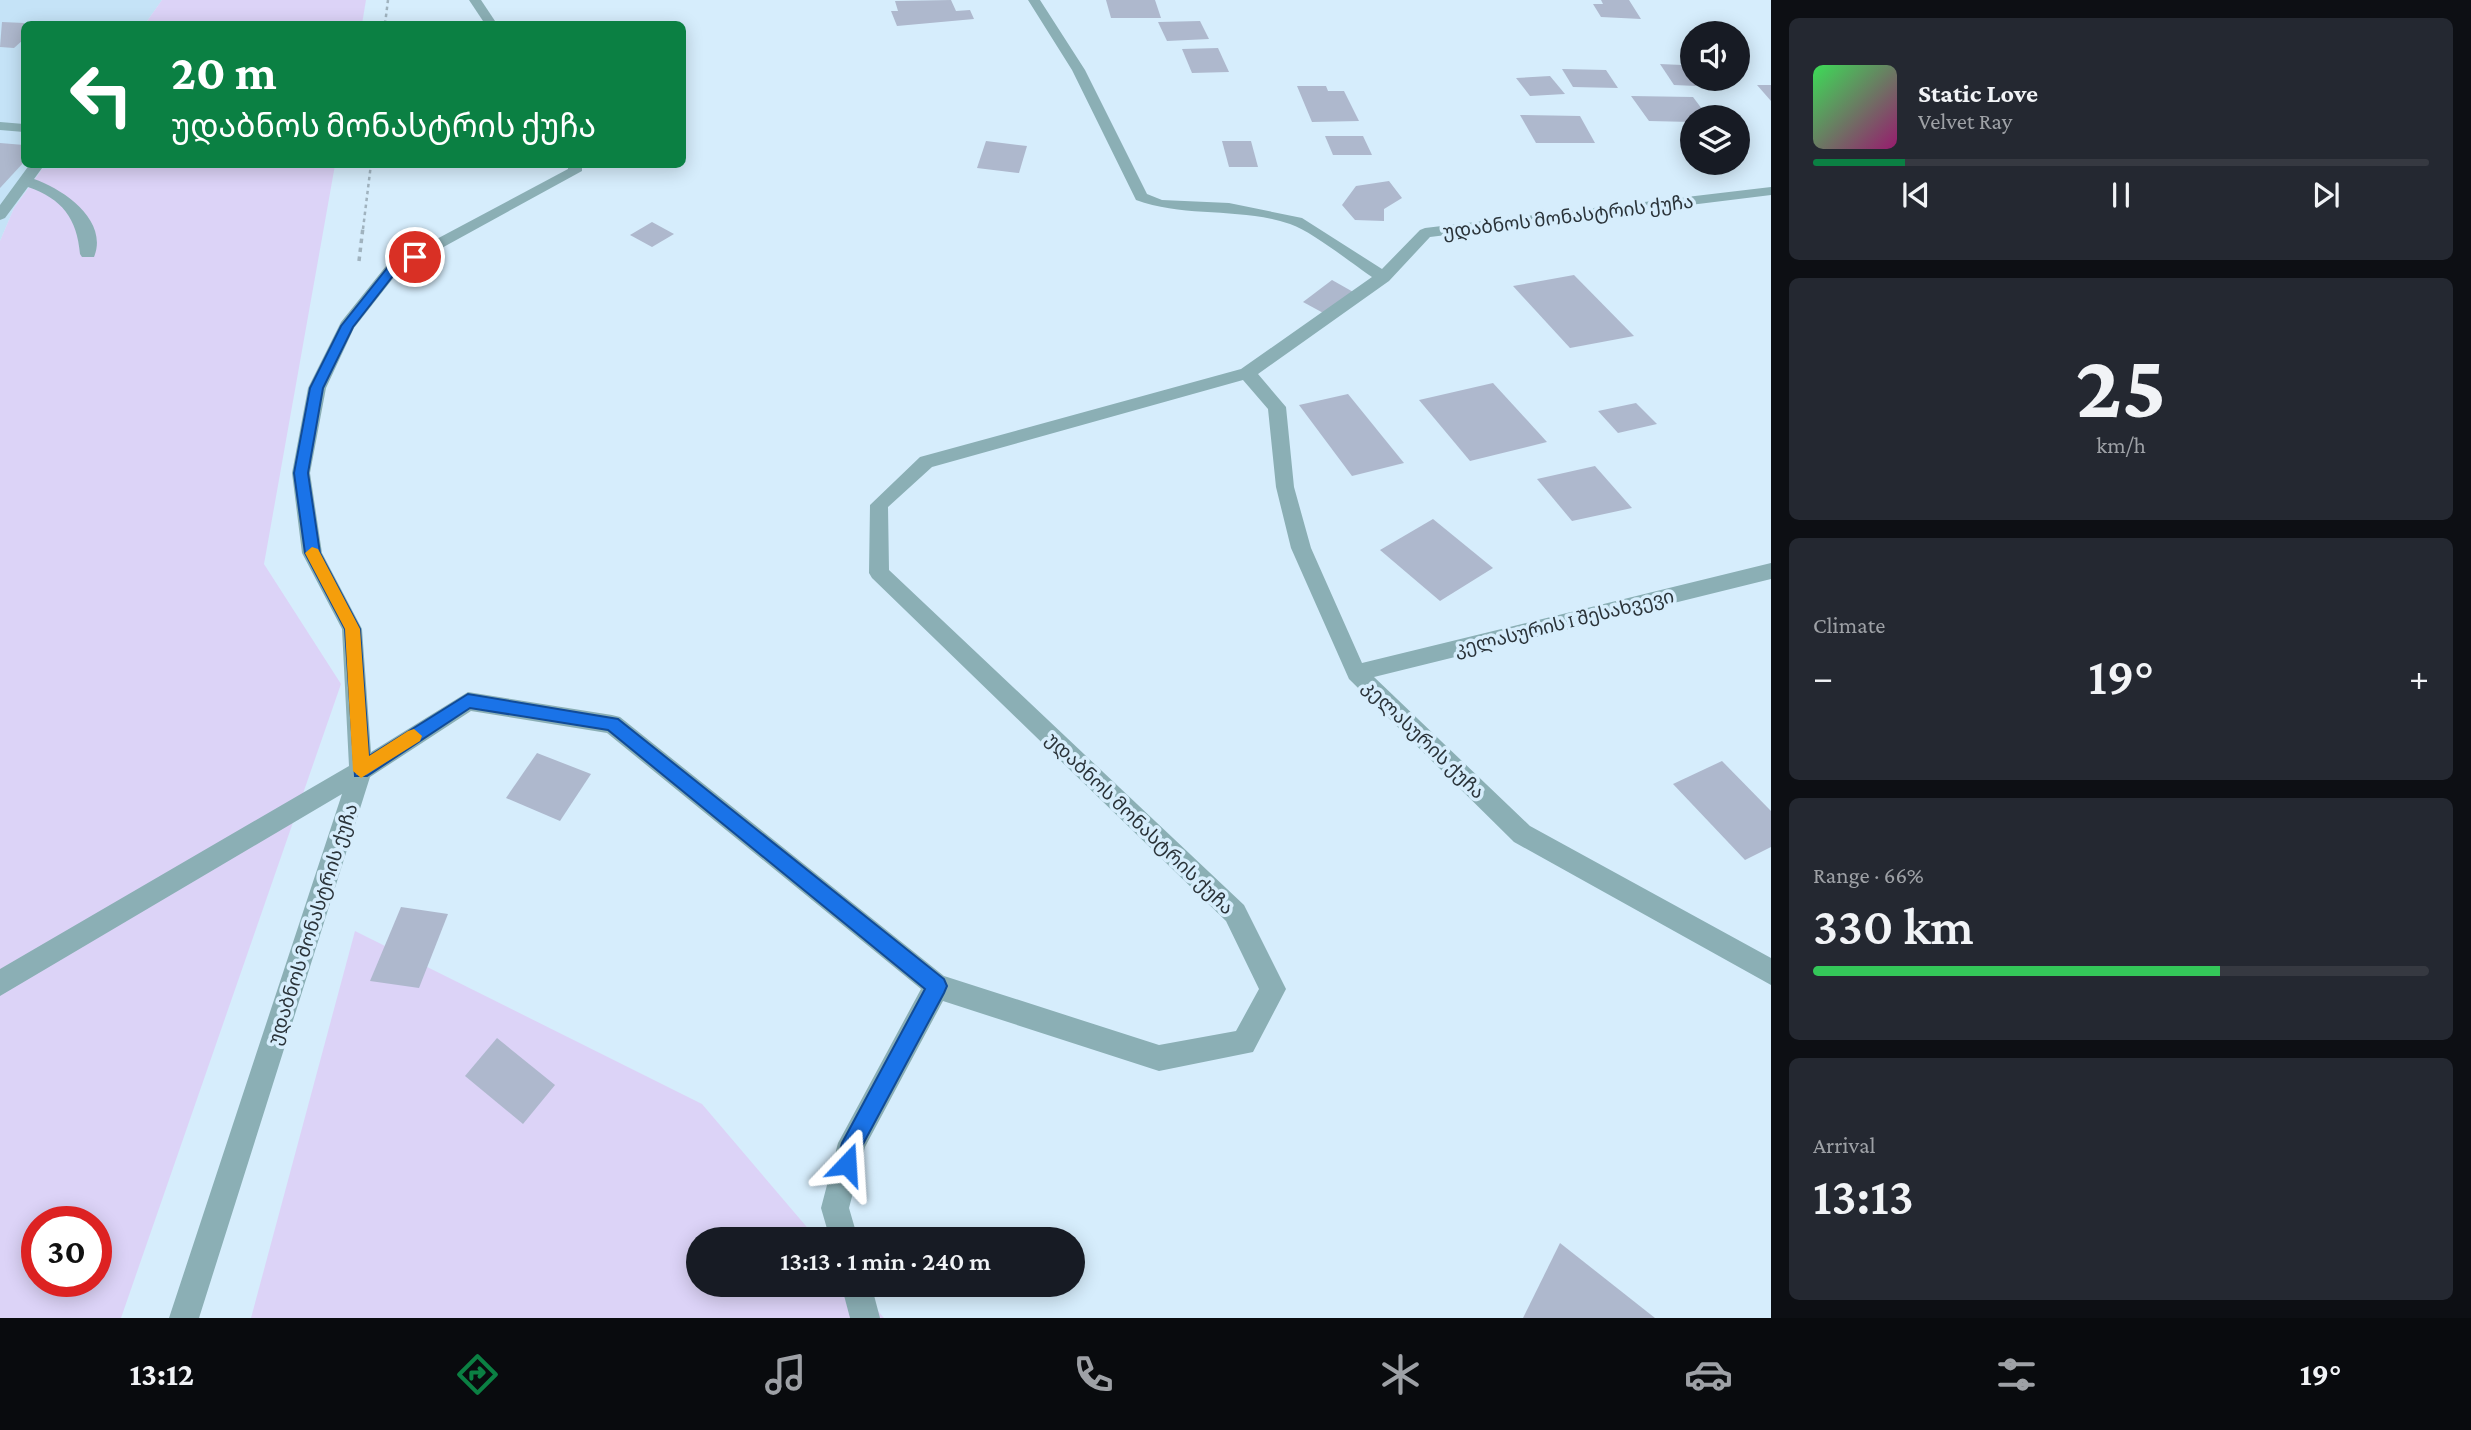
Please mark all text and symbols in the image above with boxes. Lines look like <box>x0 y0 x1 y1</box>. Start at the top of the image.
map controls <box>1680 21 1750 175</box>
button: sound <box>1680 21 1750 91</box>
text: 20 m <box>171 45 277 100</box>
icon: left <box>56 49 147 140</box>
text: Static Love <box>1918 79 2038 108</box>
button: layers <box>1680 105 1750 175</box>
text: უდაბნოს მონასტრის ქუჩა <box>171 108 596 144</box>
text: Velvet Ray <box>1918 108 2012 134</box>
icon: previous <box>1897 176 1935 214</box>
icon: pause <box>2102 176 2140 214</box>
icon: next <box>2307 176 2345 214</box>
street label: უდაბნოს მონასტრის ქუჩა <box>1442 191 1695 244</box>
pin <box>385 227 445 287</box>
icon: arrive <box>396 238 434 276</box>
text: 25 <box>2076 335 2167 437</box>
text: km/h <box>2096 432 2146 458</box>
street label: კელასურის I შესახვევი <box>1452 585 1677 662</box>
text: Climate <box>1813 612 1885 638</box>
text: 19° <box>2088 647 2154 705</box>
text: − <box>1813 656 1833 698</box>
text: + <box>2409 656 2429 698</box>
street label: კელასურის ქუჩა <box>1357 676 1489 804</box>
street label: უდაბნოს მონასტრის ქუჩა <box>1040 728 1238 920</box>
street label: უდაბნოს მონასტრის ქუჩა <box>263 801 363 1048</box>
text: Range · 66% <box>1813 862 1924 888</box>
text: 330 km <box>1813 897 1974 955</box>
position arrow <box>810 1127 884 1201</box>
text: Arrival <box>1813 1132 1876 1158</box>
text: 13:13 <box>1813 1167 1914 1225</box>
speed limit sign: 30 <box>21 1206 112 1297</box>
text: 13:13 · 1 min · 240 m <box>780 1247 991 1276</box>
icon: directions <box>453 1350 502 1399</box>
icon: music <box>761 1350 810 1399</box>
icon: phone <box>1069 1350 1118 1399</box>
icon: climate <box>1376 1350 1425 1399</box>
icon: car <box>1684 1350 1733 1399</box>
icon: filters <box>1992 1350 2041 1399</box>
text: 13:12 <box>129 1356 194 1392</box>
text: 19° <box>2300 1356 2342 1392</box>

